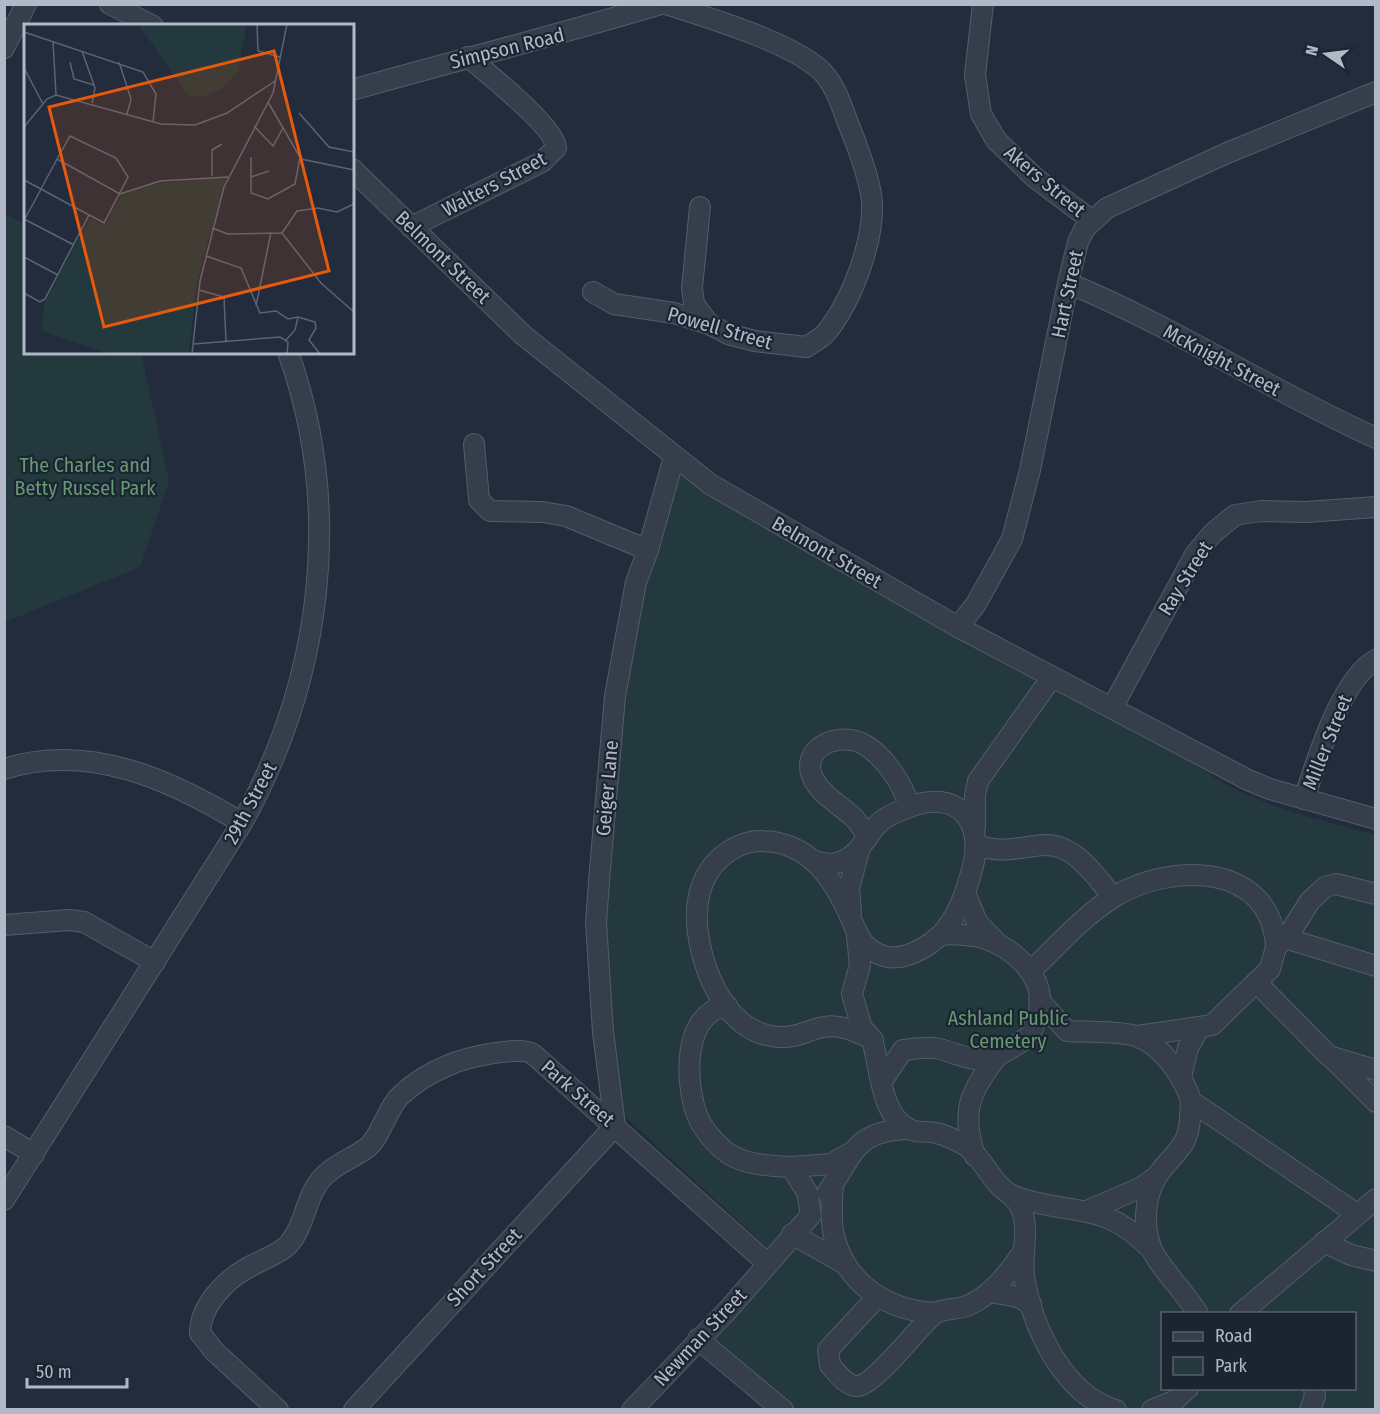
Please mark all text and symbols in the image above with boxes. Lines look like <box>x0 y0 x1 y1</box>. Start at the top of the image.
street label: Simpson Road <box>447 22 567 74</box>
inset map <box>24 24 354 354</box>
north arrow <box>1296 24 1356 84</box>
text: N <box>1302 44 1322 57</box>
street label: Akers Street <box>999 140 1091 222</box>
street label: Walters Street <box>438 146 551 221</box>
street label: Belmont Street <box>390 206 496 309</box>
street label: Hart Street <box>1046 247 1088 340</box>
street label: Powell Street <box>665 302 776 355</box>
street label: McKnight Street <box>1159 319 1285 401</box>
park label: The Charles and Betty Russel Park <box>14 453 156 500</box>
street label: Belmont Street <box>768 511 887 593</box>
street label: Ray Street <box>1153 536 1217 620</box>
street label: Miller Street <box>1297 691 1357 793</box>
street label: Geiger Lane <box>591 739 623 837</box>
street label: 29th Street <box>218 758 282 848</box>
park label: Ashland Public Cemetery <box>948 1006 1069 1053</box>
street label: Park Street <box>536 1055 620 1132</box>
street label: Short Street <box>442 1223 527 1311</box>
street label: Newman Street <box>649 1283 752 1391</box>
legend <box>1161 1312 1356 1390</box>
text: Road <box>1215 1325 1252 1347</box>
scale bar <box>27 1351 128 1389</box>
text: Park <box>1215 1355 1248 1377</box>
text: 50 m <box>36 1361 72 1383</box>

